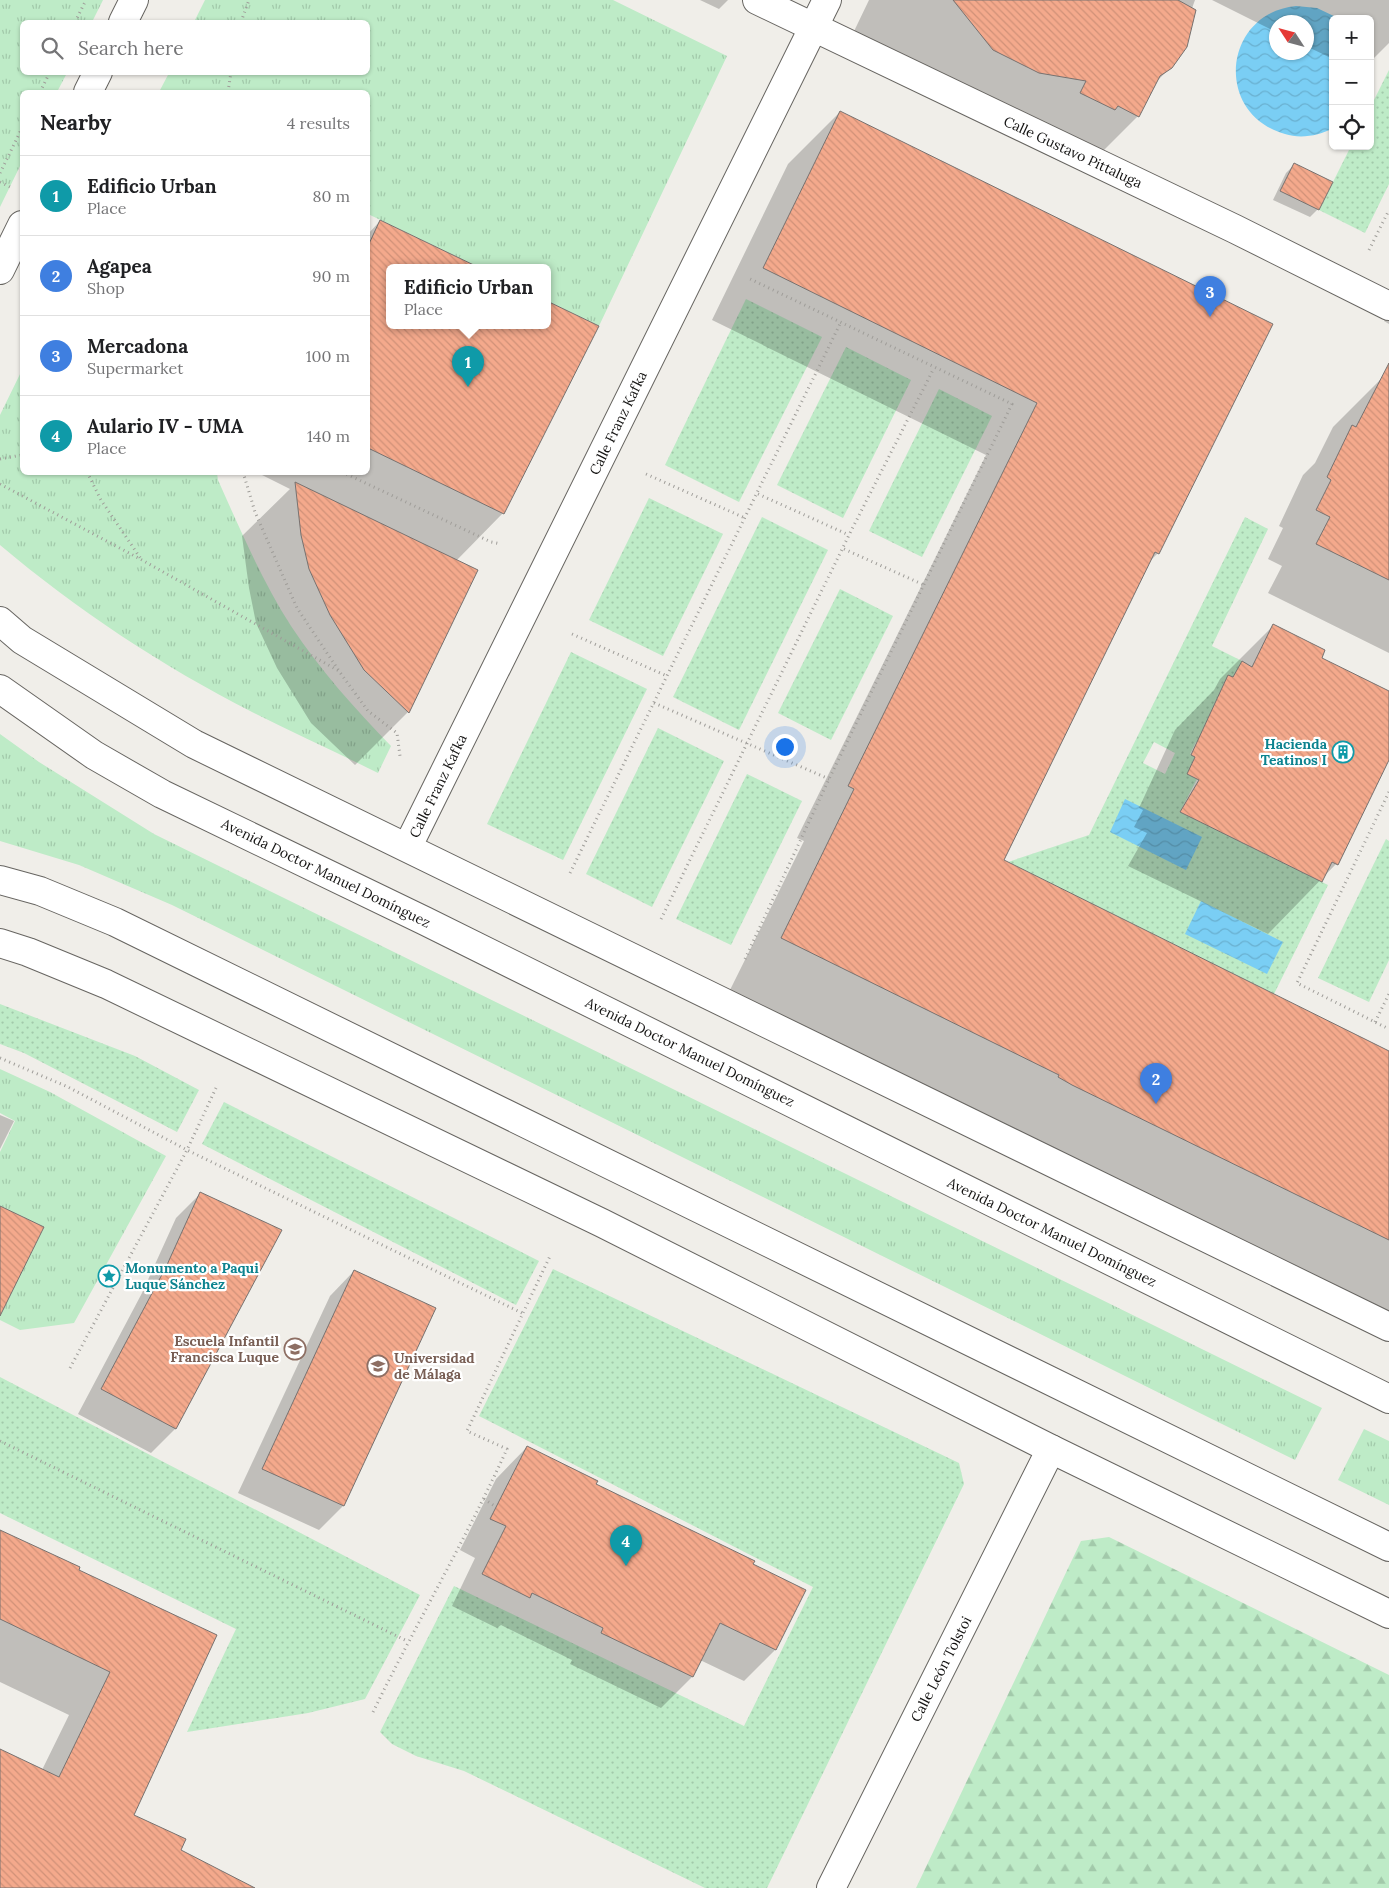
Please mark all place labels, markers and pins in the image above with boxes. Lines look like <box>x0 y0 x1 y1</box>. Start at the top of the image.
pin: 3 <box>1194 276 1226 317</box>
pin: 1 <box>452 346 484 387</box>
place label: Hacienda Teatinos I <box>1261 735 1328 769</box>
building icon: Hacienda Teatinos I <box>1331 740 1355 764</box>
pin: 2 <box>1140 1063 1172 1104</box>
place label: Monumento a Paqui Luque Sánchez <box>125 1259 259 1293</box>
place icon: Monumento a Paqui Luque Sánchez <box>97 1264 121 1288</box>
place label: Escuela Infantil Francisca Luque <box>170 1332 280 1366</box>
school or university icon: Escuela Infantil Francisca Luque <box>283 1337 307 1361</box>
place label: Universidad de Málaga <box>394 1349 475 1383</box>
school or university icon: Universidad de Málaga <box>366 1354 390 1378</box>
pin: 4 <box>610 1525 642 1566</box>

